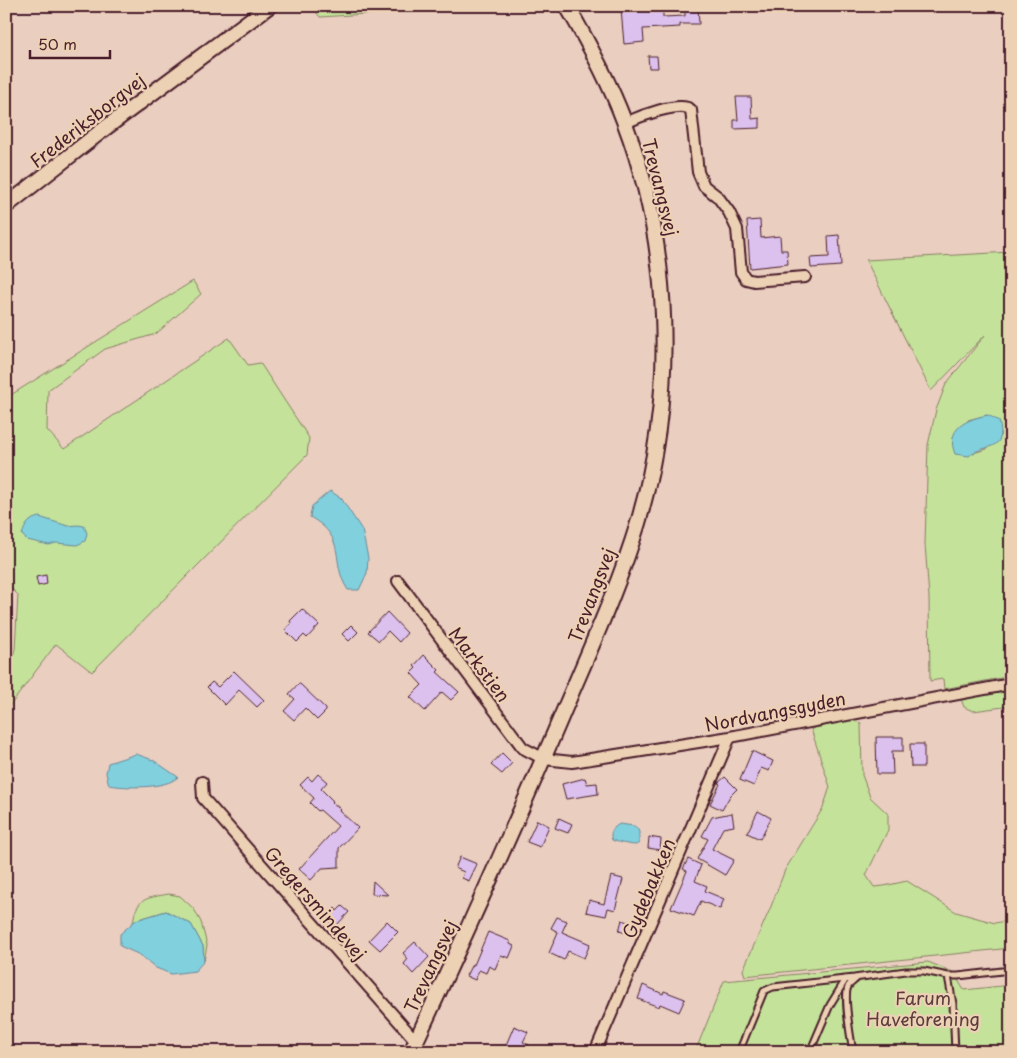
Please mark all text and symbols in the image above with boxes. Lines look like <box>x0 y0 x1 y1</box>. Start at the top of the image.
scale bar <box>30 28 110 60</box>
text: 50 m <box>38 32 77 55</box>
street label: Frederiksborgvej <box>24 66 150 174</box>
street label: Trevangsvej <box>636 135 686 239</box>
street label: Trevangsvej <box>561 544 621 646</box>
street label: Markstien <box>443 621 517 707</box>
street label: Nordvangsgyden <box>702 684 848 738</box>
street label: Gydebakken <box>615 834 681 942</box>
street label: Gregersmindevej <box>259 840 373 966</box>
street label: Trevangsvej <box>397 915 463 1017</box>
park label: Farum Haveforening <box>866 984 980 1032</box>

